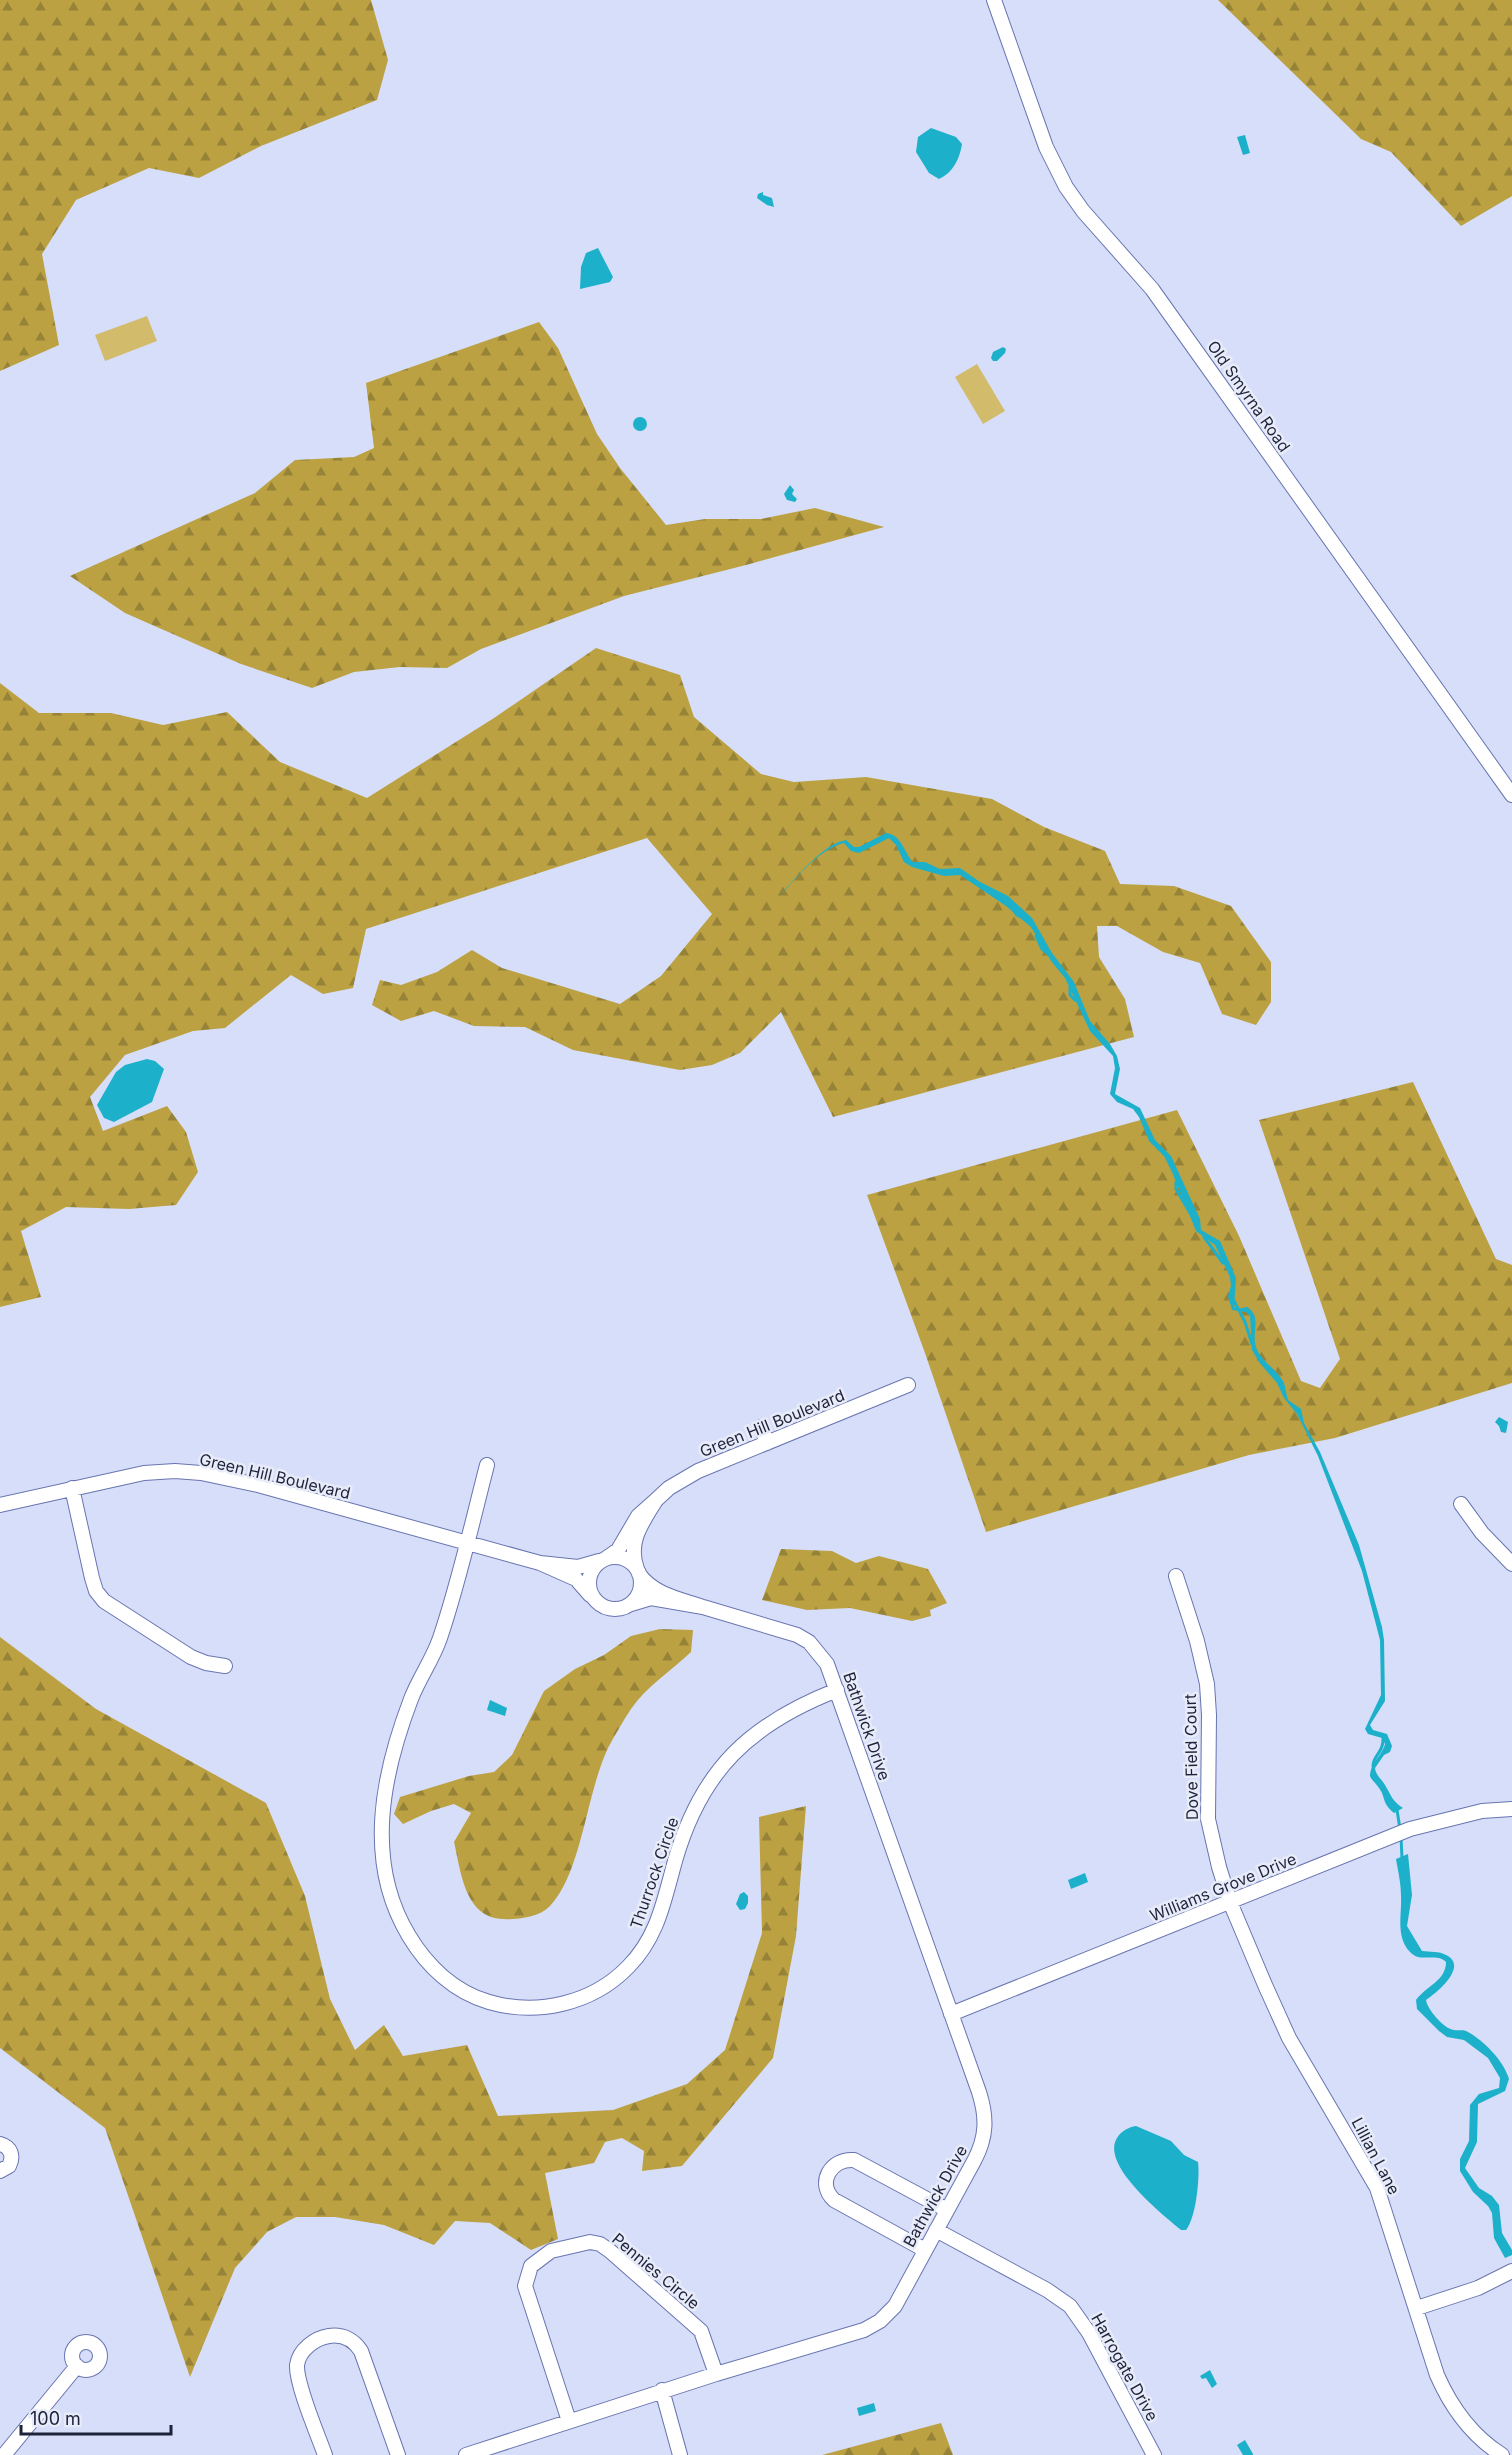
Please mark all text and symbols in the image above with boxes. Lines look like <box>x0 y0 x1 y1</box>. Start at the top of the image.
street label: Old Smyrna Road <box>1203 337 1295 455</box>
street label: Green Hill Boulevard <box>697 1385 847 1461</box>
street label: Green Hill Boulevard <box>198 1449 352 1503</box>
street label: Bathwick Drive <box>839 1669 895 1783</box>
street label: Dove Field Court <box>1180 1694 1202 1820</box>
street label: Thurrock Circle <box>626 1814 682 1932</box>
street label: Williams Grove Drive <box>1147 1848 1299 1926</box>
street label: Lillian Lane <box>1347 2114 1405 2198</box>
street label: Bathwick Drive <box>899 2142 971 2250</box>
street label: Pennies Circle <box>608 2229 704 2313</box>
street label: Harrogate Drive <box>1087 2310 1163 2424</box>
scale bar <box>21 2398 171 2436</box>
text: 100 m <box>30 2408 81 2429</box>

